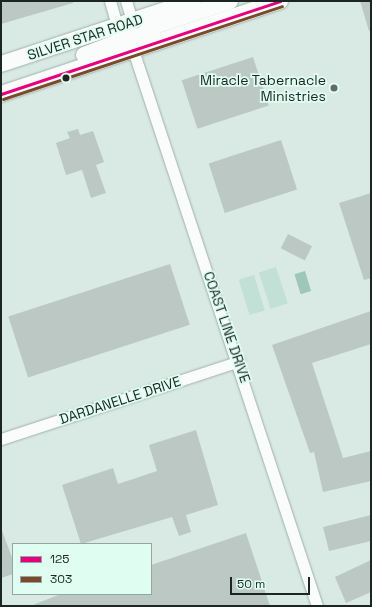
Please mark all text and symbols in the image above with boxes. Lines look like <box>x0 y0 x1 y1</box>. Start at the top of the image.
street label: SILVER STAR ROAD <box>25 10 145 64</box>
place label: Miracle Tabernacle Ministries <box>200 72 326 104</box>
unlabelled marker <box>61 73 71 83</box>
marker: Miracle Tabernacle Ministries <box>329 83 339 93</box>
street label: COAST LINE DRIVE <box>200 269 254 385</box>
street label: DARDANELLE DRIVE <box>57 372 183 428</box>
legend <box>12 543 152 595</box>
text: 125 <box>50 551 69 567</box>
scale bar <box>232 569 312 595</box>
text: 303 <box>50 571 72 587</box>
text: 50 m <box>237 576 265 592</box>

